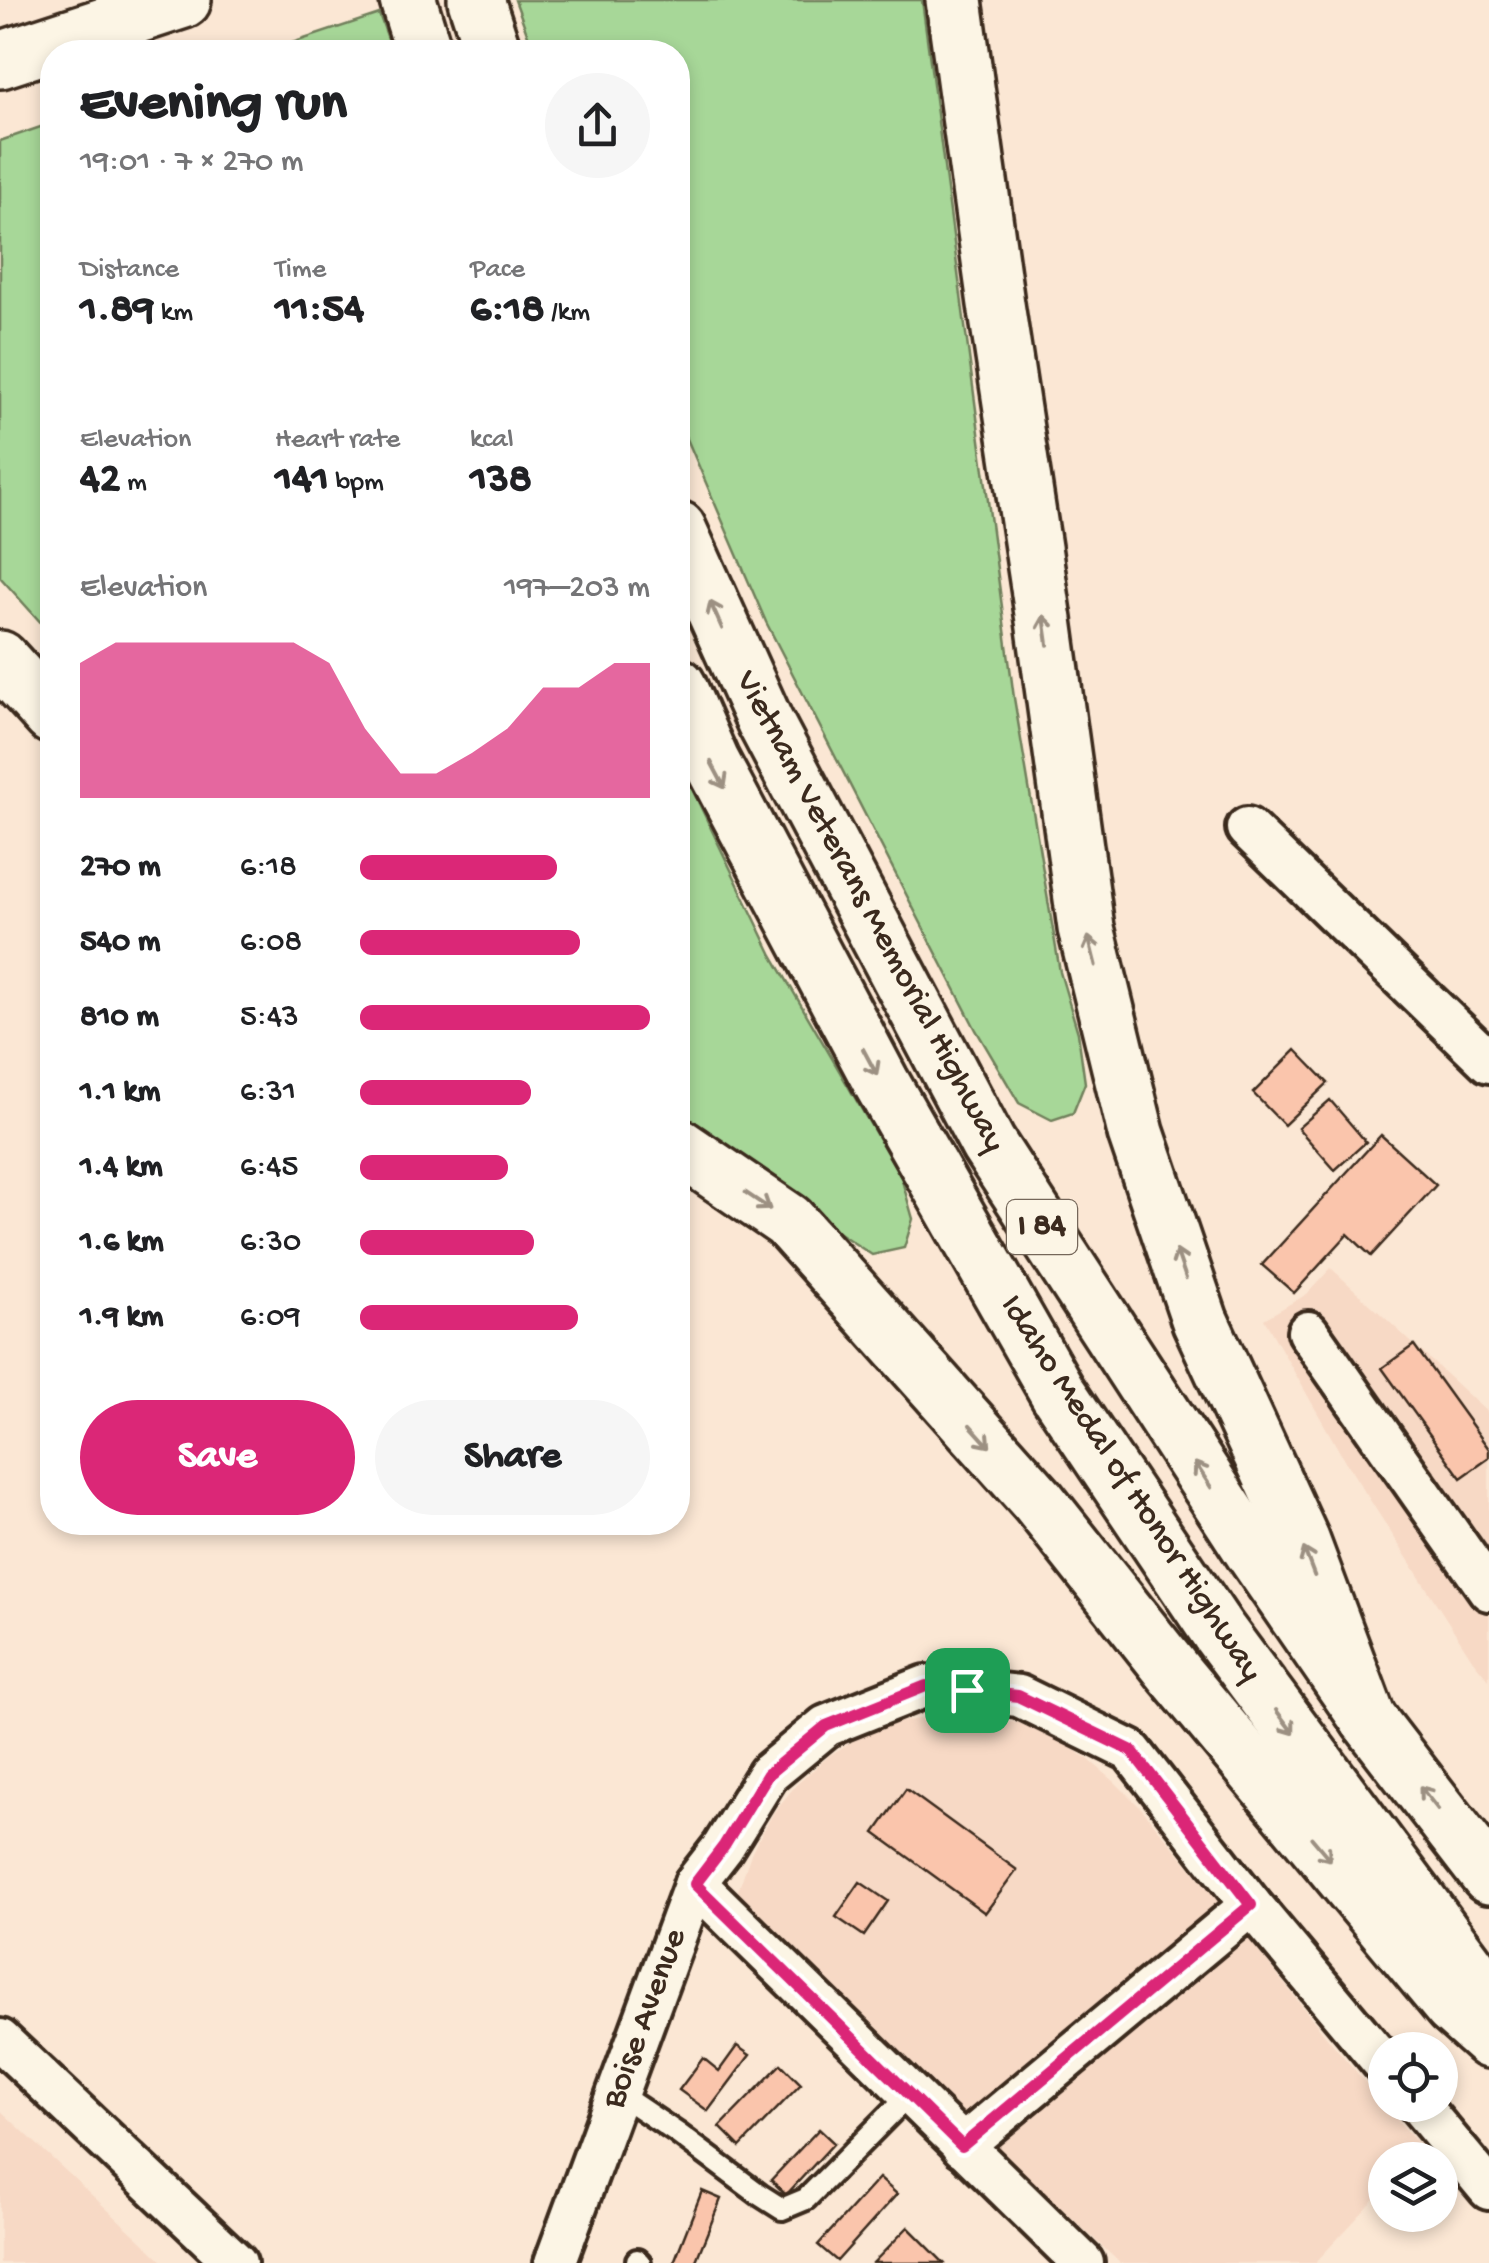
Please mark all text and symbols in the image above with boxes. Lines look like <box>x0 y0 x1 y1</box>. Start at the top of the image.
button: share <box>545 73 650 178</box>
text: Evening run <box>80 74 347 138</box>
text: 19:01 · 7 × 270 m <box>80 144 303 182</box>
text: Distance <box>80 254 179 287</box>
text: Time <box>275 254 326 287</box>
text: Pace <box>470 254 525 287</box>
text: 1.89 <box>80 287 154 336</box>
text: 11:54 <box>275 287 364 336</box>
text: 6:18 <box>470 287 544 336</box>
text: km <box>154 297 193 330</box>
text: /km <box>544 297 590 330</box>
text: Elevation <box>80 424 191 457</box>
text: Heart rate <box>275 424 400 457</box>
text: kcal <box>470 424 514 457</box>
text: 42 <box>80 457 120 506</box>
text: 141 <box>275 457 329 506</box>
text: 138 <box>470 457 532 506</box>
text: m <box>120 467 147 500</box>
text: bpm <box>329 467 384 500</box>
text: Elevation <box>80 570 207 608</box>
text: 197–203 m <box>504 570 650 608</box>
one-way arrow <box>706 600 725 630</box>
one-way arrow <box>1036 614 1054 647</box>
street label: Vietnam Veterans Memorial Highway <box>724 664 1014 1160</box>
one-way arrow <box>709 759 728 789</box>
text: 270 m <box>80 849 161 887</box>
text: 6:18 <box>240 849 297 887</box>
text: 540 m <box>80 924 160 962</box>
text: 6:08 <box>240 924 302 962</box>
one-way arrow <box>1082 936 1100 968</box>
text: 810 m <box>80 999 159 1037</box>
text: 5:43 <box>240 999 299 1037</box>
one-way arrow <box>861 1047 880 1077</box>
text: 1.1 km <box>80 1074 160 1112</box>
text: 6:31 <box>240 1074 296 1112</box>
text: 1.4 km <box>80 1149 163 1187</box>
text: 6:45 <box>240 1149 298 1187</box>
one-way arrow <box>744 1190 772 1211</box>
road number: I 84 <box>1007 1200 1077 1254</box>
text: 1.6 km <box>80 1224 164 1262</box>
text: 6:30 <box>240 1224 301 1262</box>
one-way arrow <box>1171 1249 1189 1280</box>
street label: Idaho Medal of Honor Highway <box>990 1288 1270 1690</box>
text: 1.9 km <box>80 1299 164 1337</box>
text: 6:09 <box>240 1299 300 1337</box>
button: Save <box>80 1400 355 1515</box>
button: Share <box>375 1400 650 1515</box>
one-way arrow <box>969 1423 991 1449</box>
one-way arrow <box>1192 1461 1213 1490</box>
one-way arrow <box>1299 1547 1317 1578</box>
pin <box>925 1648 1010 1733</box>
icon: arrive <box>940 1663 995 1718</box>
one-way arrow <box>1275 1708 1296 1735</box>
one-way arrow <box>1419 1786 1441 1812</box>
one-way arrow <box>1309 1836 1331 1862</box>
street label: Boise Avenue <box>594 1923 698 2115</box>
map controls <box>1368 2032 1458 2232</box>
button: locate <box>1368 2032 1458 2122</box>
button: layers <box>1368 2142 1458 2232</box>

